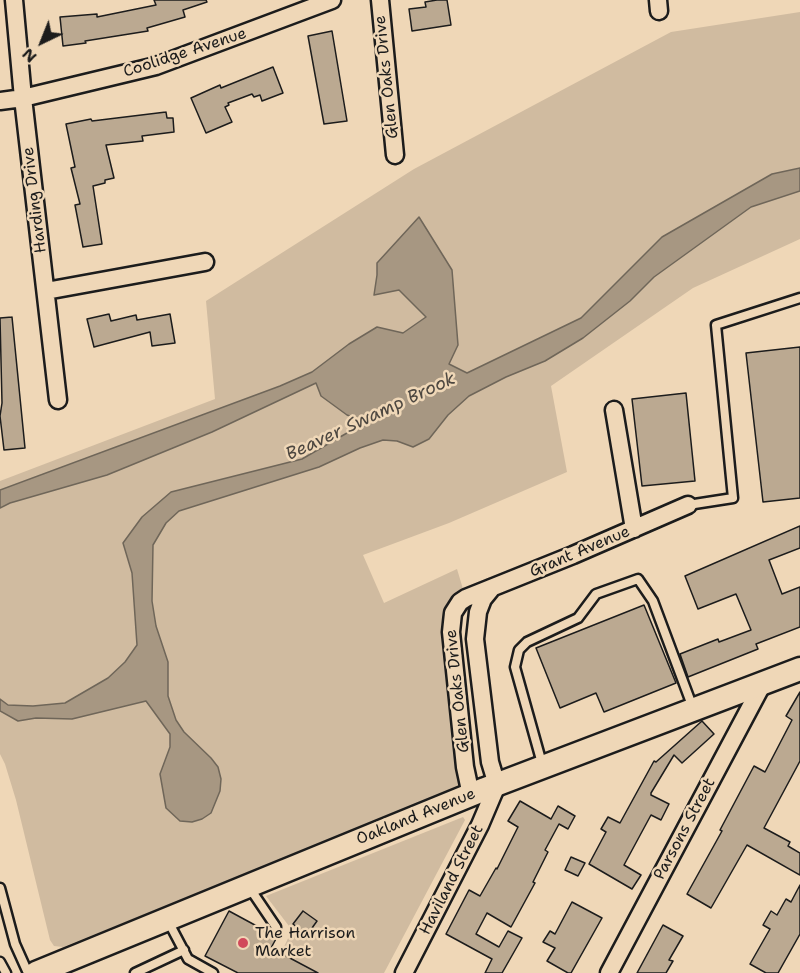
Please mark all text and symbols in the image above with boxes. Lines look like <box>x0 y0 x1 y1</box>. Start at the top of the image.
north arrow <box>12 12 72 72</box>
street label: Glen Oaks Drive <box>371 14 403 140</box>
street label: Coolidge Avenue <box>121 24 249 82</box>
text: N <box>18 44 41 68</box>
street label: Harding Drive <box>19 146 51 254</box>
water label: Beaver Swamp Brook <box>283 368 459 466</box>
street label: Grant Avenue <box>527 522 633 582</box>
street label: Glen Oaks Drive <box>442 628 474 754</box>
street label: Parsons Street <box>650 775 720 883</box>
street label: Oakland Avenue <box>354 784 478 850</box>
street label: Haviland Street <box>416 822 488 938</box>
place label: The Harrison Market <box>255 924 355 962</box>
marker: The Harrison Market <box>236 936 250 950</box>

